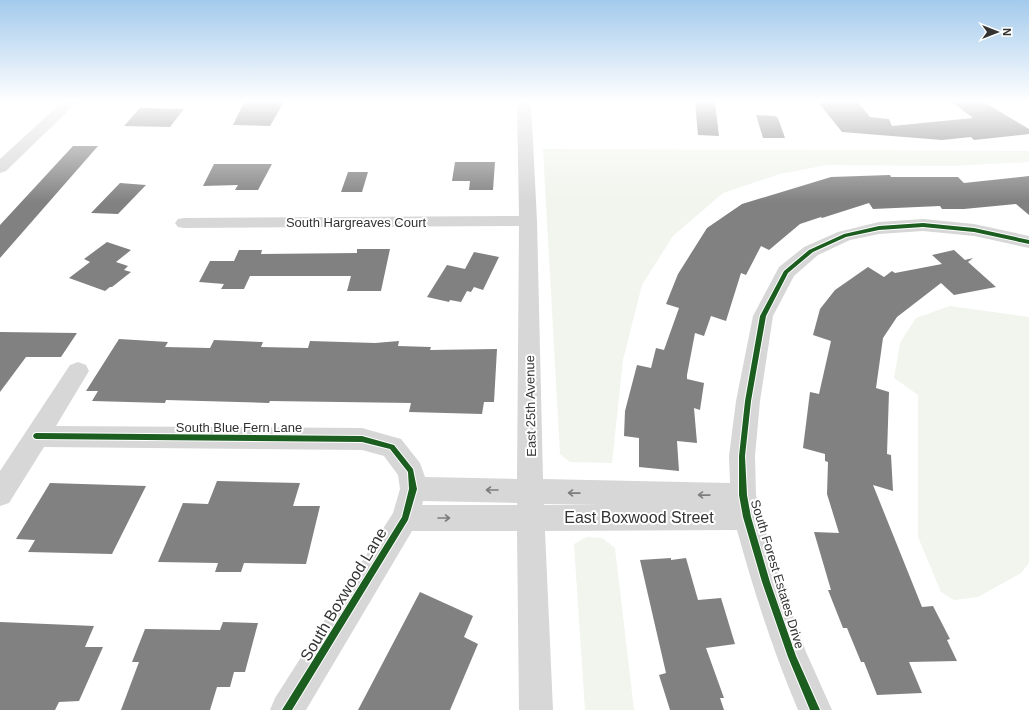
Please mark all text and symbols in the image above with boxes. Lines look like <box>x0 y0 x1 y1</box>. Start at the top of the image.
north arrow <box>977 12 1017 52</box>
text: N <box>1001 28 1013 36</box>
street label: South Hargreaves Court <box>286 215 426 230</box>
street label: East 25th Avenue <box>522 355 539 457</box>
street label: South Blue Fern Lane <box>176 420 302 435</box>
one-way arrow <box>486 486 499 494</box>
one-way arrow <box>568 489 581 497</box>
one-way arrow <box>698 491 711 499</box>
street label: South Forest Estates Drive <box>748 498 807 651</box>
street label: East Boxwood Street <box>564 509 714 526</box>
one-way arrow <box>437 514 450 522</box>
street label: South Boxwood Lane <box>297 525 390 664</box>

